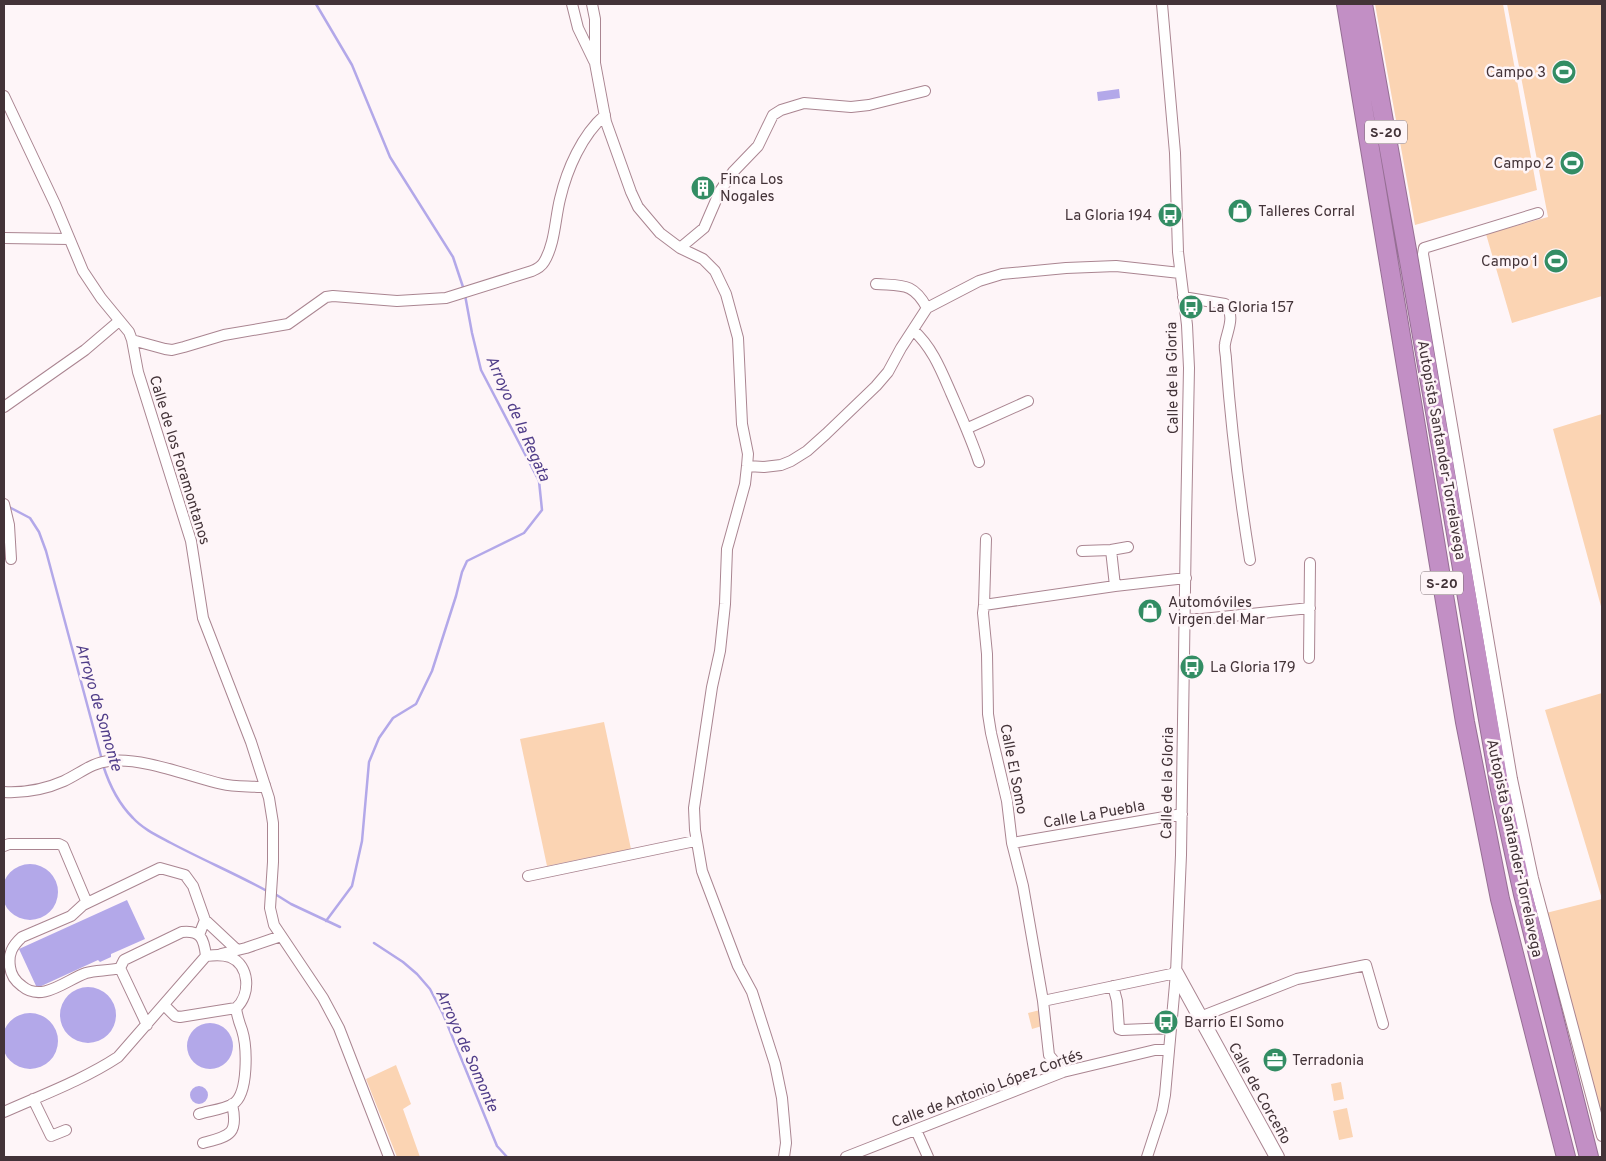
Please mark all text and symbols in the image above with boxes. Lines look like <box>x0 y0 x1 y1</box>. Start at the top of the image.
sports icon: Campo 3 <box>1551 59 1577 85</box>
place label: Campo 3 <box>1486 64 1546 83</box>
road number: S-20 <box>1365 120 1407 144</box>
sports icon: Campo 2 <box>1559 150 1585 176</box>
place label: Campo 2 <box>1494 155 1554 174</box>
place label: Finca Los Nogales <box>720 171 783 207</box>
building icon: Finca Los Nogales <box>690 175 716 201</box>
shop icon: Talleres Corral <box>1227 198 1253 224</box>
bus stop icon: La Gloria 194 <box>1157 202 1183 228</box>
place label: Talleres Corral <box>1258 203 1355 222</box>
place label: La Gloria 194 <box>1065 207 1152 226</box>
sports icon: Campo 1 <box>1543 248 1569 274</box>
place label: Campo 1 <box>1481 253 1538 272</box>
bus stop icon: La Gloria 157 <box>1178 294 1204 320</box>
place label: La Gloria 157 <box>1208 299 1294 318</box>
street label: Calle de la Gloria <box>1163 322 1184 434</box>
street label: Autopista Santander-Torrelavega <box>1412 339 1469 562</box>
water label: Arroyo de la Regata <box>480 353 554 485</box>
street label: Calle de los Foramontanos <box>144 374 213 547</box>
road number: S-20 <box>1421 572 1463 594</box>
place label: Automóviles Virgen del Mar <box>1168 594 1265 630</box>
shop icon: Automóviles Virgen del Mar <box>1137 598 1163 624</box>
water label: Arroyo de Somonte <box>70 641 126 774</box>
bus stop icon: La Gloria 179 <box>1179 654 1205 680</box>
place label: La Gloria 179 <box>1210 659 1296 678</box>
street label: Calle El Somo <box>994 722 1031 816</box>
street label: Calle de la Gloria <box>1158 727 1179 839</box>
street label: Autopista Santander-Torrelavega <box>1481 737 1546 959</box>
street label: Calle La Puebla <box>1042 797 1147 834</box>
water label: Arroyo de Somonte <box>430 986 502 1116</box>
bus stop icon: Barrio El Somo <box>1153 1009 1179 1035</box>
place label: Barrio El Somo <box>1184 1014 1284 1033</box>
street label: Calle de Corceño <box>1223 1040 1294 1148</box>
street label: Calle de Antonio López Cortés <box>889 1046 1086 1133</box>
office icon: Terradonia <box>1262 1047 1288 1073</box>
place label: Terradonia <box>1292 1052 1364 1071</box>

